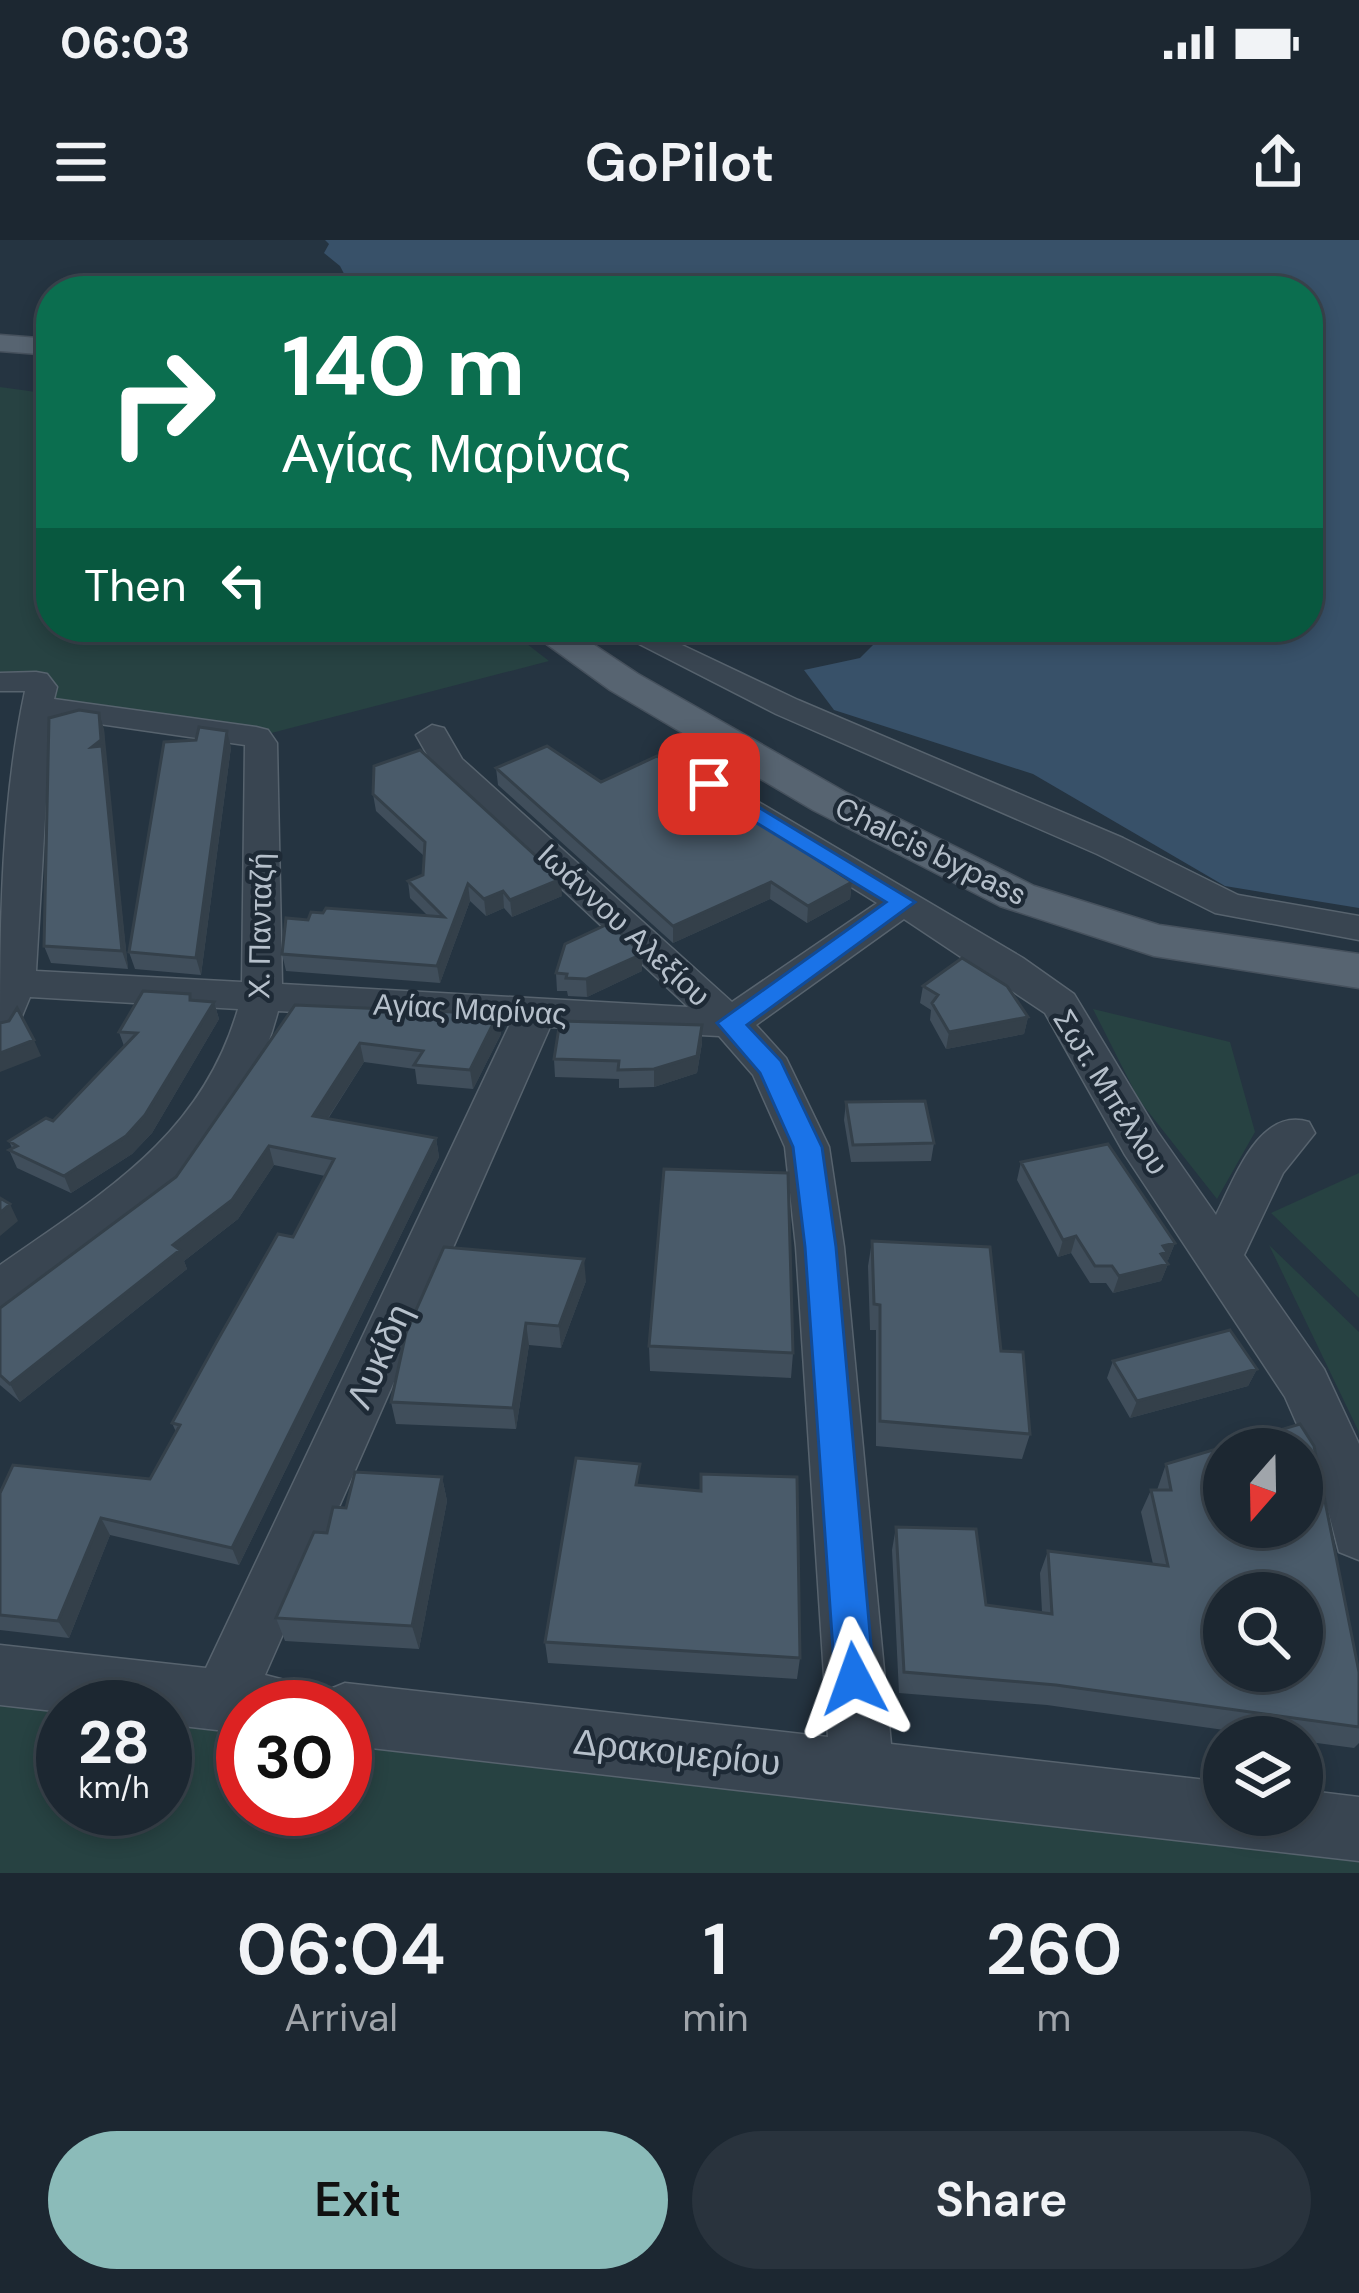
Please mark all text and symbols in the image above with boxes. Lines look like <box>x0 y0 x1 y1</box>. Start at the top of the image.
text: 06:03 <box>60 13 190 72</box>
text: GoPilot <box>585 127 774 198</box>
icon: menu <box>48 129 114 195</box>
icon: share <box>1245 129 1311 195</box>
text: 140 m <box>282 312 525 421</box>
icon: right <box>84 324 240 480</box>
text: Αγίας Μαρίνας <box>282 418 631 489</box>
icon: left <box>211 552 277 618</box>
text: Then <box>84 556 187 615</box>
pin <box>658 733 760 835</box>
icon: arrive <box>676 751 742 817</box>
street label: Chalcis bypass <box>829 788 1033 914</box>
street label: Ιωάννου Αλεξίου <box>530 835 718 1015</box>
street label: Χ. Πανταζή <box>239 853 281 999</box>
street label: Αγίας Μαρίνας <box>372 984 568 1034</box>
street label: Σωτ. Μπέλλου <box>1045 1002 1177 1182</box>
street label: Λυκίδη <box>335 1296 423 1416</box>
north arrow <box>1203 1428 1323 1548</box>
map controls <box>1203 1428 1323 1836</box>
button: search <box>1203 1572 1323 1692</box>
position arrow <box>791 1616 917 1742</box>
speed limit sign: 30 <box>216 1680 372 1836</box>
text: 28 <box>78 1703 150 1782</box>
button: layers <box>1203 1716 1323 1836</box>
street label: Δρακομερίου <box>571 1718 783 1786</box>
text: km/h <box>79 1768 149 1807</box>
text: 06:04 <box>236 1903 446 1996</box>
text: 1 <box>703 1903 728 1996</box>
text: 260 <box>985 1903 1123 1996</box>
text: Arrival <box>284 1992 398 2043</box>
text: min <box>682 1992 749 2043</box>
text: m <box>1036 1992 1071 2043</box>
button: Exit <box>48 2131 668 2269</box>
button: Share <box>692 2131 1311 2269</box>

